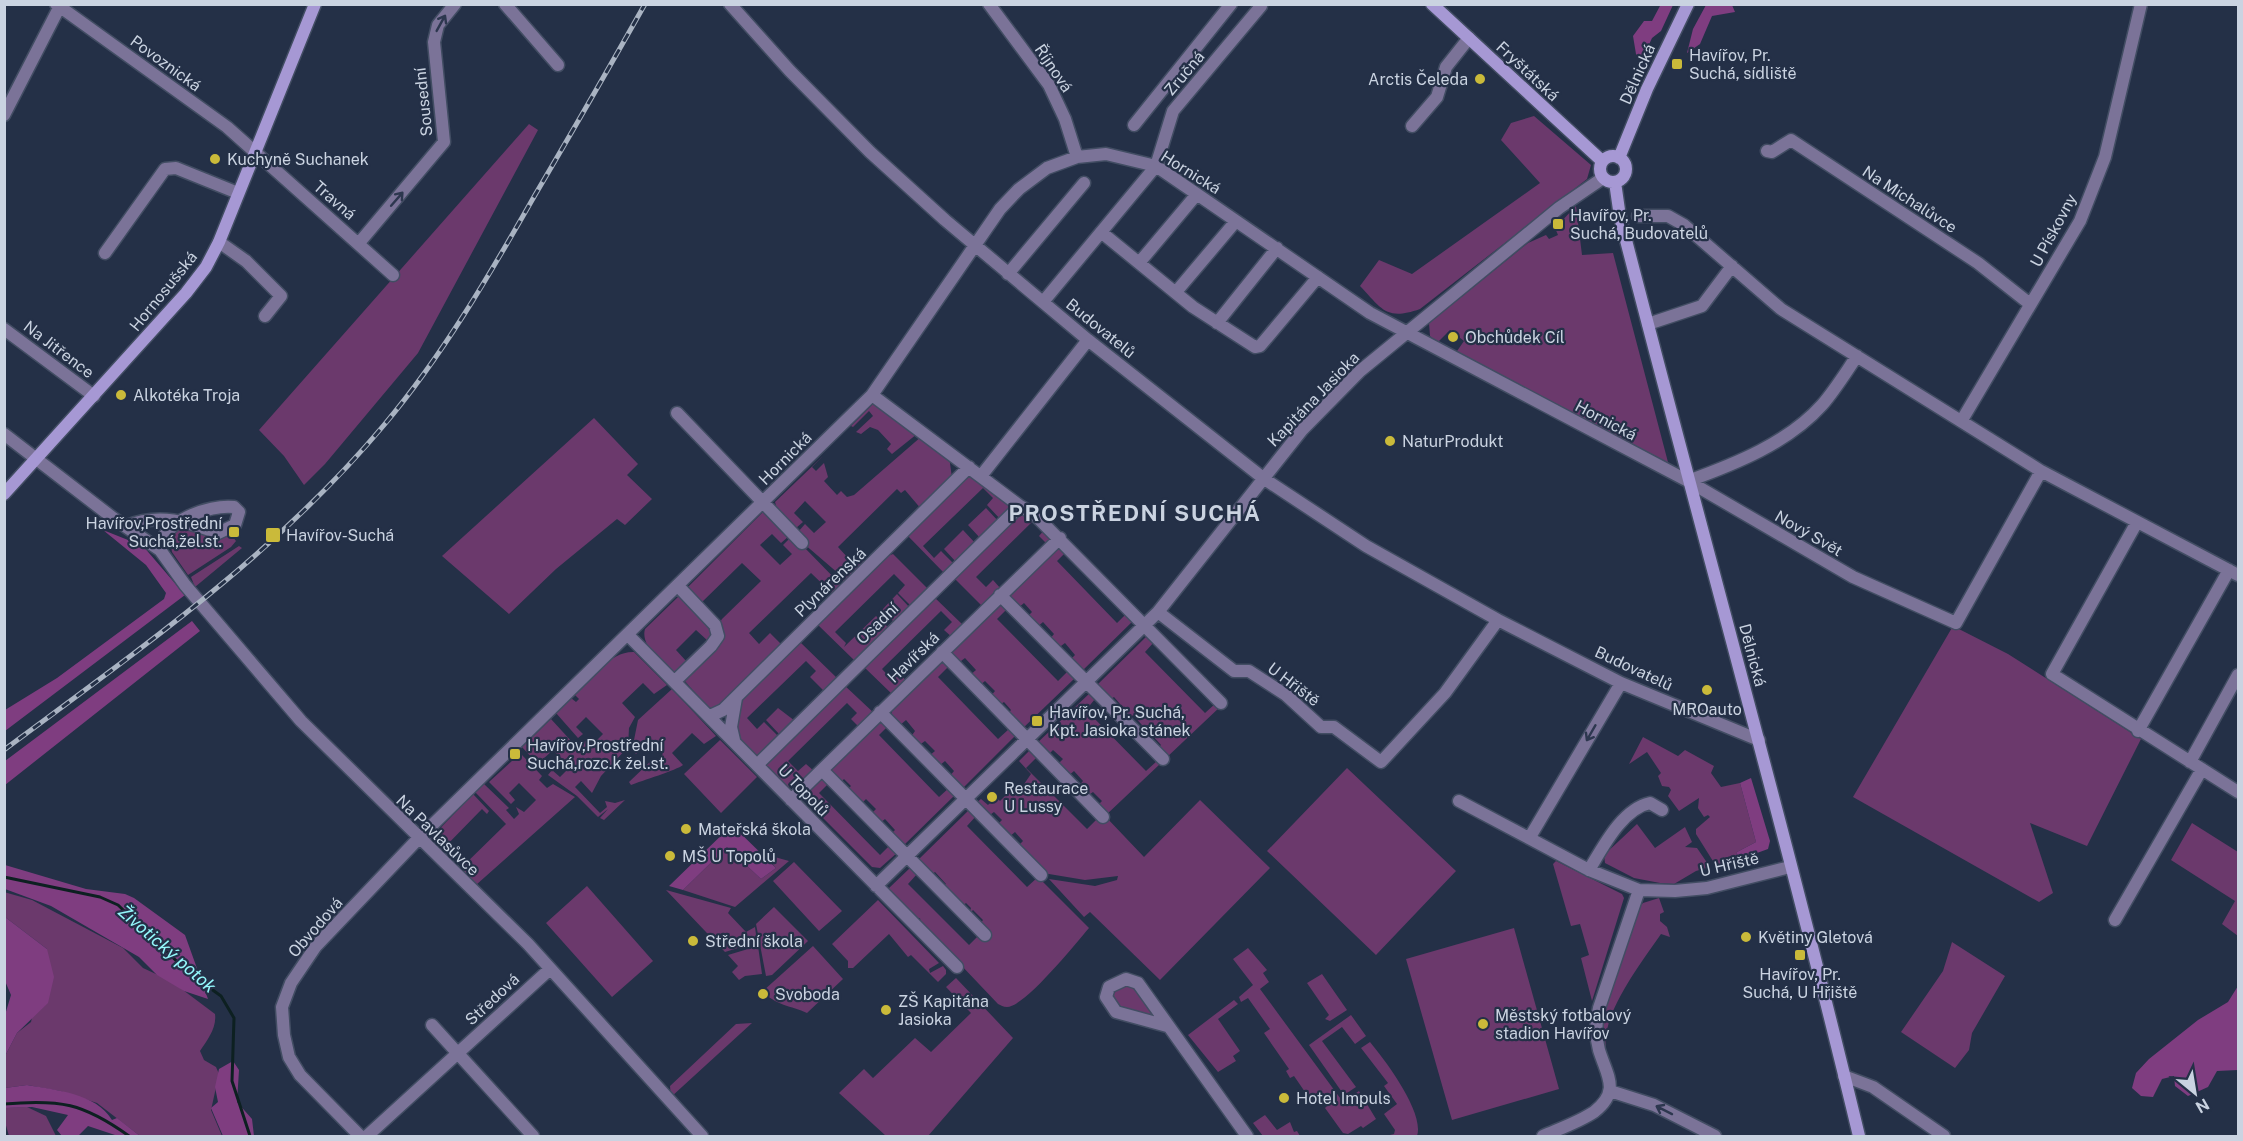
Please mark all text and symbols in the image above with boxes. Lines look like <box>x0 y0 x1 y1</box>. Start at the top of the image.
one-way arrow <box>435 15 447 32</box>
street label: Povoznická <box>127 31 205 95</box>
street label: Fryštátská <box>1492 38 1563 105</box>
street label: Říjnová <box>1031 40 1077 96</box>
street label: Dělnická <box>1616 41 1659 107</box>
place label: Havířov, Pr. Suchá, sídliště <box>1689 46 1797 83</box>
street label: Zručná <box>1160 47 1208 99</box>
marker: Havířov, Pr. Suchá, sídliště <box>1670 57 1684 71</box>
street label: Sousední <box>410 66 437 137</box>
place label: Arctis Čeleda <box>1368 69 1468 89</box>
marker: Arctis Čeleda <box>1473 72 1487 86</box>
street label: Hornická <box>1157 147 1224 198</box>
place label: Kuchyně Suchanek <box>227 150 369 169</box>
marker: Kuchyně Suchanek <box>208 152 222 166</box>
street label: Na Michalůvce <box>1859 162 1961 237</box>
street label: Travná <box>310 177 360 224</box>
street label: U Pískovny <box>2026 190 2081 270</box>
one-way arrow <box>391 191 404 207</box>
place label: Havířov, Pr. Suchá, Budovatelů <box>1570 206 1708 243</box>
marker: Havířov, Pr. Suchá, Budovatelů <box>1551 217 1565 231</box>
street label: Hornosušská <box>126 248 201 335</box>
street label: Budovatelů <box>1062 295 1139 362</box>
street label: Na Jitřence <box>20 317 98 382</box>
place label: Obchůdek Cíl <box>1465 328 1565 347</box>
marker: Obchůdek Cíl <box>1446 330 1460 344</box>
street label: Kapitána Jasioka <box>1264 348 1363 450</box>
place label: Alkotéka Troja <box>133 386 240 405</box>
marker: Alkotéka Troja <box>114 388 128 402</box>
street label: Hornická <box>1572 396 1640 445</box>
street label: Hornická <box>755 428 816 489</box>
place label: NaturProdukt <box>1402 432 1504 451</box>
marker: NaturProdukt <box>1383 434 1397 448</box>
district label: PROSTŘEDNÍ SUCHÁ <box>1009 500 1261 526</box>
street label: Nový Svět <box>1771 506 1846 560</box>
place label: Havířov,Prostřední Suchá,žel.st. <box>86 514 223 551</box>
marker: Havířov,Prostřední Suchá,žel.st. <box>227 525 241 539</box>
marker: Havířov-Suchá <box>264 526 282 544</box>
place label: Havířov-Suchá <box>286 526 394 545</box>
street label: Plynárenská <box>791 544 870 621</box>
street label: Osadní <box>852 598 903 648</box>
street label: Dělnická <box>1735 622 1770 689</box>
street label: Havířská <box>883 628 943 687</box>
street label: Budovatelů <box>1592 642 1676 695</box>
street label: U Hřiště <box>1264 659 1324 710</box>
marker: MROauto <box>1700 683 1714 697</box>
place label: MROauto <box>1672 700 1742 719</box>
place label: Havířov, Pr. Suchá, Kpt. Jasioka stánek <box>1049 703 1190 740</box>
marker: Havířov, Pr. Suchá, Kpt. Jasioka stánek <box>1030 714 1044 728</box>
one-way arrow <box>1585 724 1597 741</box>
place label: Havířov,Prostřední Suchá,rozc.k žel.st. <box>527 736 668 773</box>
marker: Havířov,Prostřední Suchá,rozc.k žel.st. <box>508 747 522 761</box>
street label: U Topolů <box>774 760 833 820</box>
place label: Restaurace U Lussy <box>1004 779 1088 816</box>
marker: Restaurace U Lussy <box>985 790 999 804</box>
street label: Na Pavlasůvce <box>392 791 483 880</box>
place label: Mateřská škola <box>698 820 811 839</box>
marker: Mateřská škola <box>679 822 693 836</box>
place label: MŠ U Topolů <box>682 846 776 866</box>
street label: U Hřiště <box>1698 848 1761 881</box>
marker: MŠ U Topolů <box>663 849 677 863</box>
street label: Obvodová <box>284 893 347 961</box>
water label: Životický potok <box>114 900 221 997</box>
place label: Květiny Gletová <box>1758 928 1873 947</box>
marker: Květiny Gletová <box>1739 930 1753 944</box>
place label: Střední škola <box>705 932 803 951</box>
marker: Střední škola <box>686 934 700 948</box>
marker: Havířov, Pr. Suchá, U Hřiště <box>1793 948 1807 962</box>
place label: Havířov, Pr. Suchá, U Hřiště <box>1743 965 1857 1002</box>
street label: Středová <box>461 970 523 1029</box>
place label: Svoboda <box>775 985 840 1004</box>
marker: Svoboda <box>756 987 770 1001</box>
place label: ZŠ Kapitána Jasioka <box>898 991 989 1029</box>
marker: ZŠ Kapitána Jasioka <box>879 1003 893 1017</box>
place label: Městský fotbalový stadion Havířov <box>1495 1006 1632 1043</box>
marker: Městský fotbalový stadion Havířov <box>1476 1017 1490 1031</box>
north arrow <box>2165 1063 2225 1123</box>
place label: Hotel Impuls <box>1296 1089 1391 1108</box>
marker: Hotel Impuls <box>1277 1091 1291 1105</box>
text: N <box>2192 1094 2212 1117</box>
one-way arrow <box>1656 1104 1673 1116</box>

